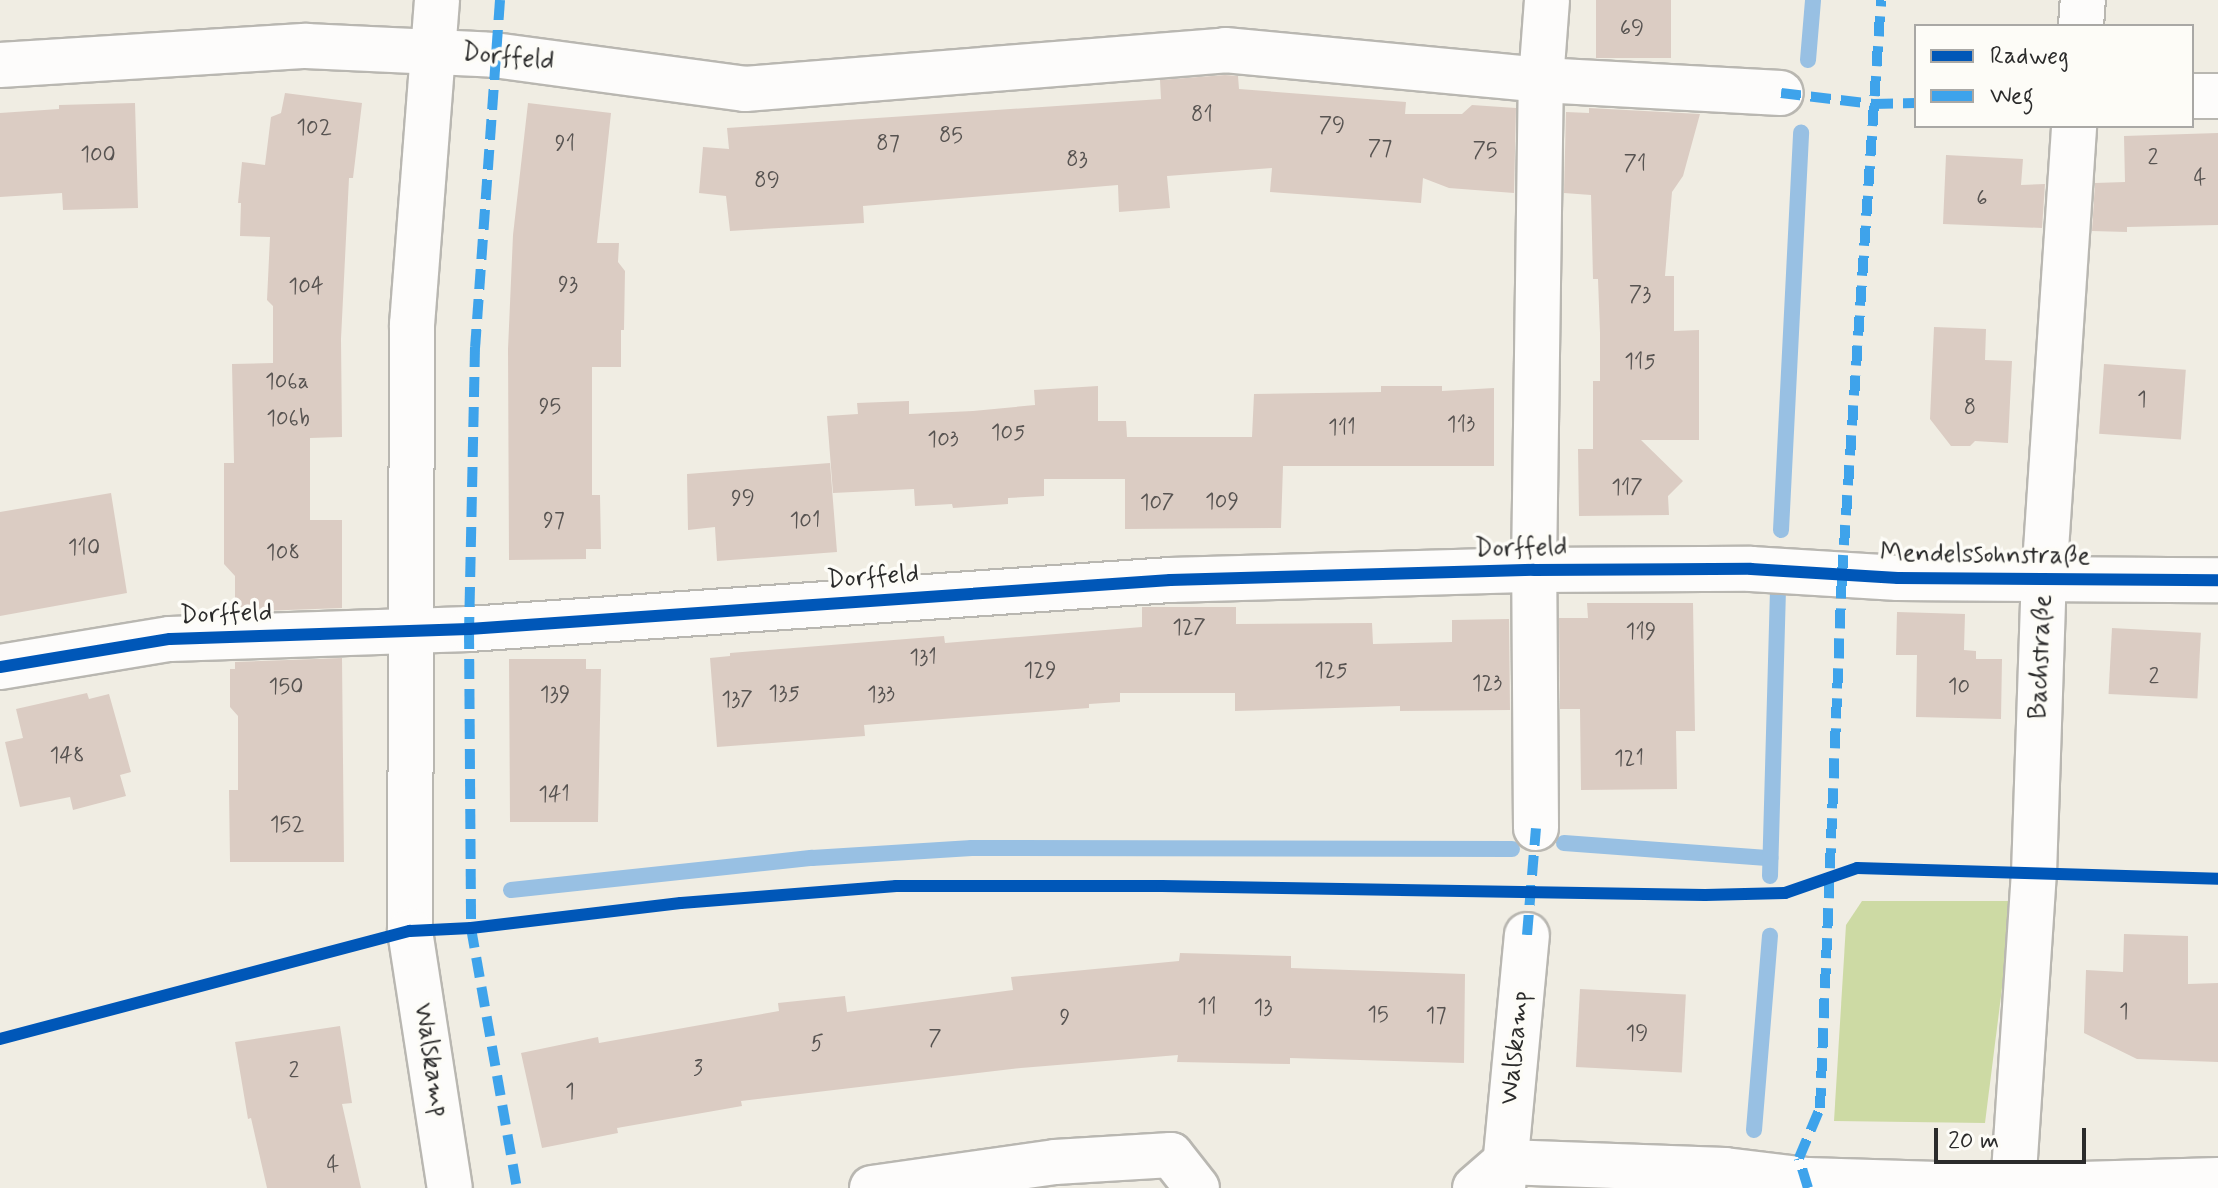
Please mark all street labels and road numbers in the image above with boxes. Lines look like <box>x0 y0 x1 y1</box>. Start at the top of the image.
street label: Dorffeld <box>460 38 556 78</box>
street label: Dorffeld <box>1474 533 1568 565</box>
street label: Mendelssohnstraße <box>1880 539 2090 573</box>
street label: Dorffeld <box>826 559 920 597</box>
street label: Bachstraße <box>2024 594 2060 720</box>
street label: Dorffeld <box>179 598 273 632</box>
street label: Walskamp <box>1495 989 1537 1107</box>
street label: Walskamp <box>406 1001 454 1119</box>

